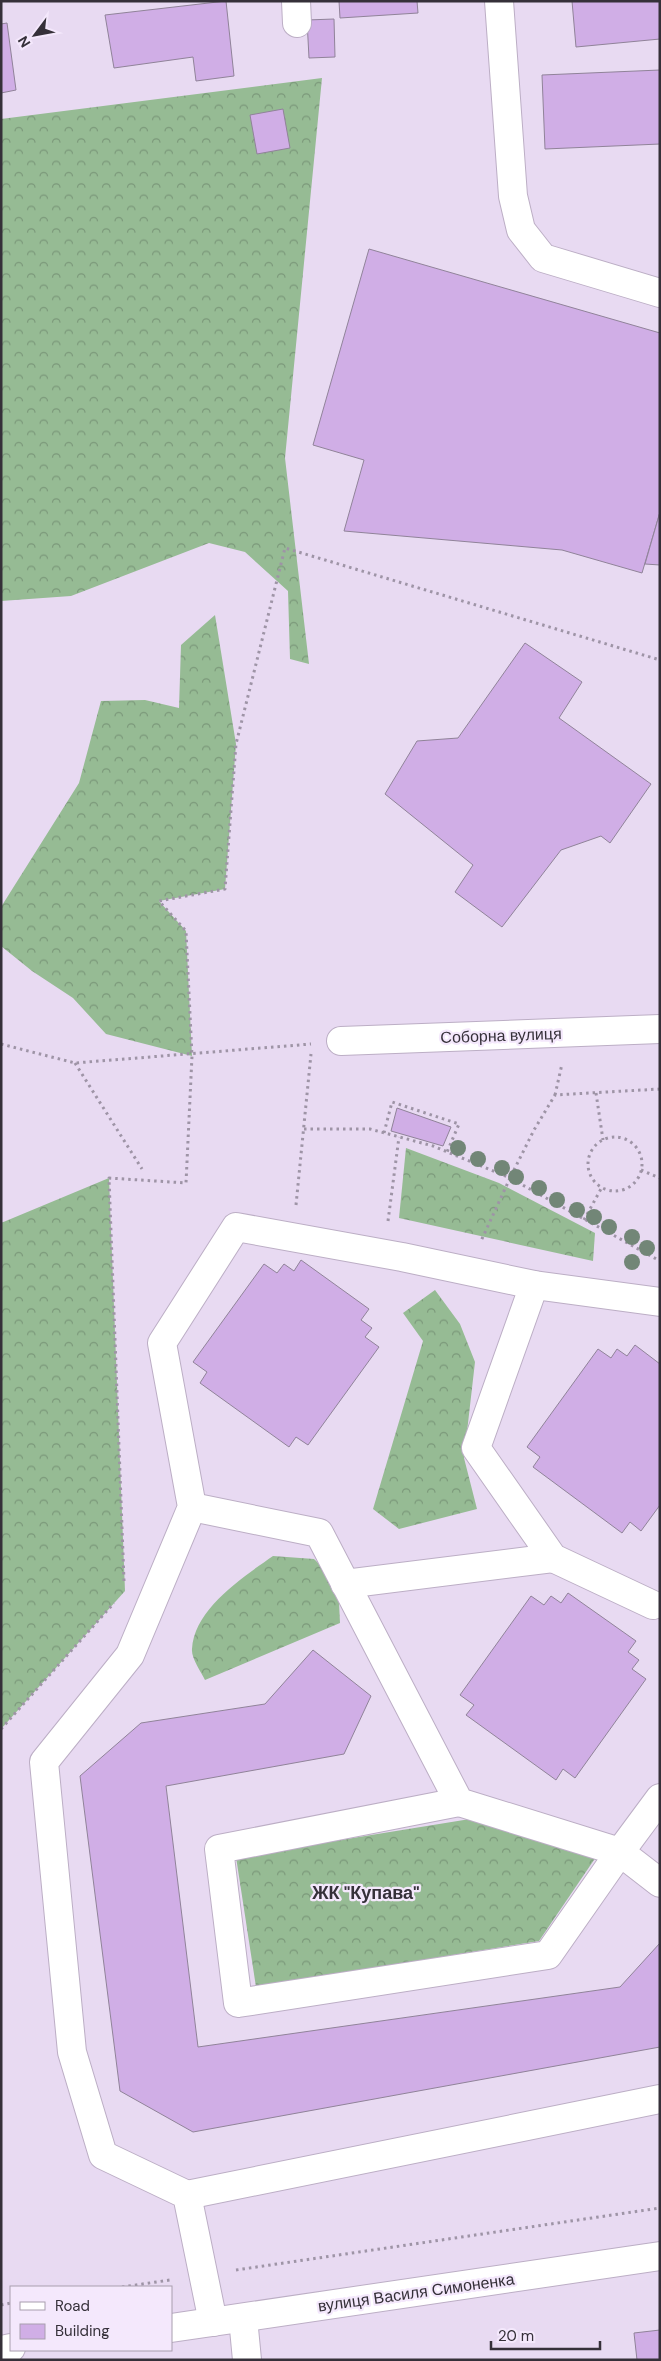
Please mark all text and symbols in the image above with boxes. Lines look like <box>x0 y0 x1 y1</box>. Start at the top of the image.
north arrow <box>10 10 60 60</box>
text: N <box>14 33 34 51</box>
street label: Соборна вулиця <box>440 1023 562 1048</box>
district label: ЖК "Купава" <box>311 1881 420 1905</box>
street label: вулиця Василя Симоненка <box>317 2268 516 2317</box>
legend <box>10 2286 172 2351</box>
text: Road <box>55 2296 90 2316</box>
scale bar <box>491 2318 600 2350</box>
text: Building <box>55 2321 110 2341</box>
text: 20 m <box>498 2326 534 2346</box>

